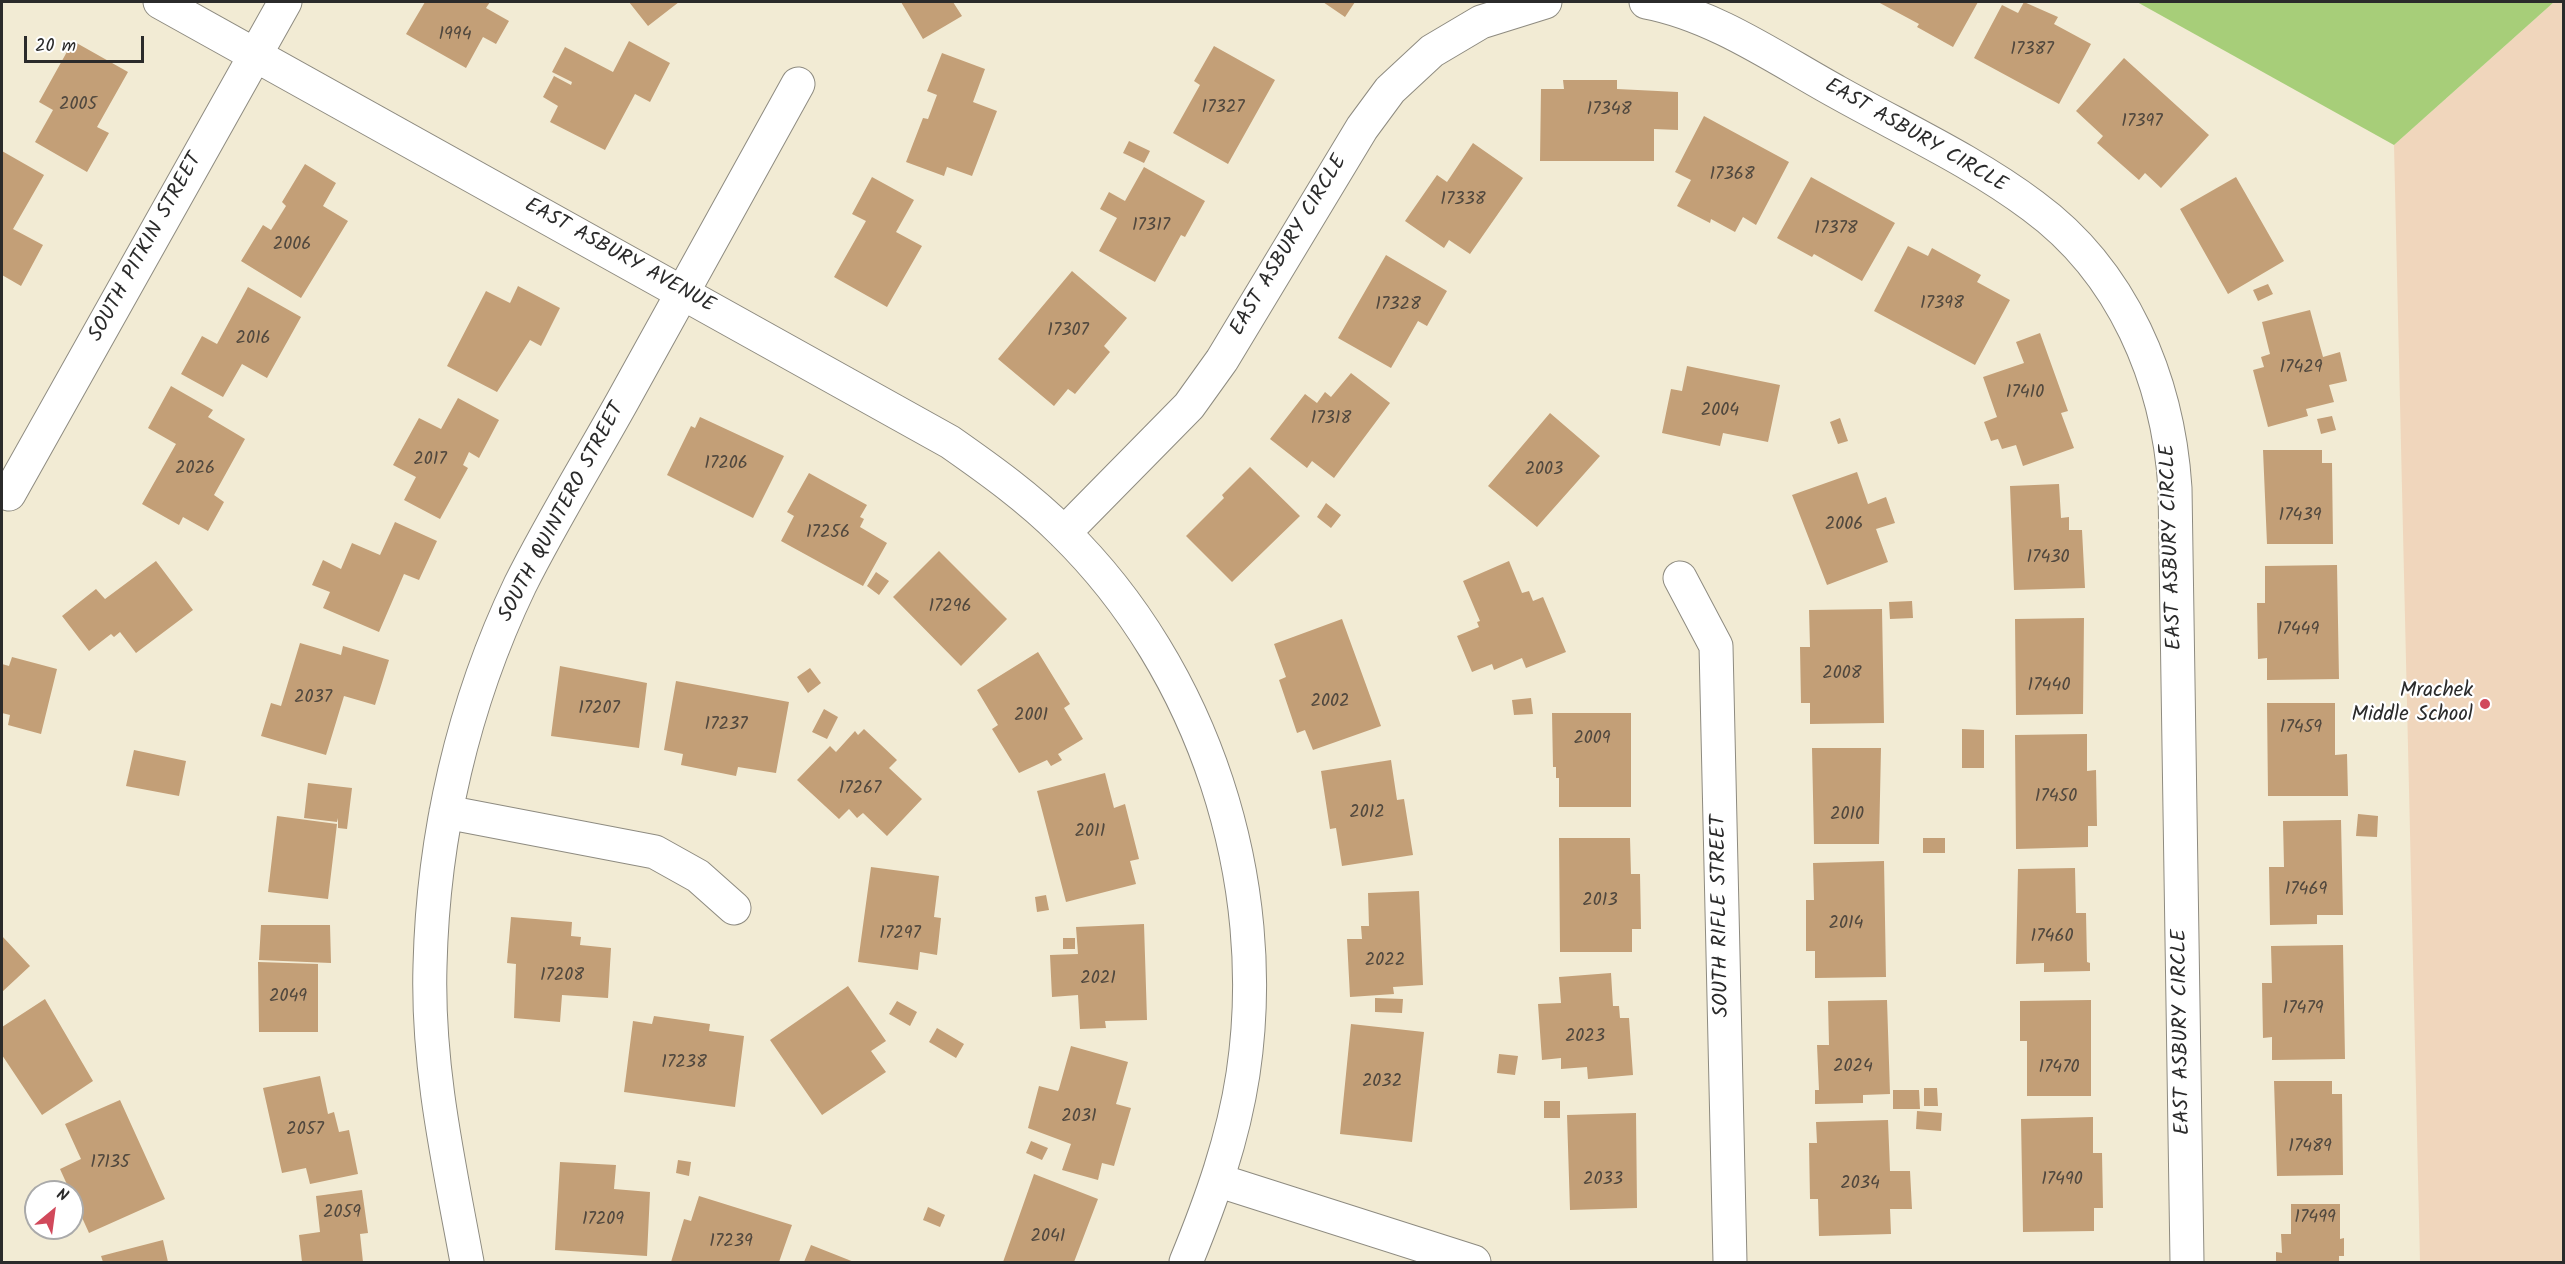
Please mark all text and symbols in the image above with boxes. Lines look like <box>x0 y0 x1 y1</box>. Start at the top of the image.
scale bar <box>27 24 147 62</box>
house number: 1994 <box>438 25 472 47</box>
text: 20 m <box>35 32 76 61</box>
house number: 17387 <box>2010 40 2054 62</box>
street label: EAST ASBURY CIRCLE <box>1819 75 2011 199</box>
house number: 2005 <box>59 95 97 117</box>
house number: 17327 <box>1202 98 1244 120</box>
house number: 17348 <box>1587 100 1631 122</box>
house number: 17397 <box>2121 112 2163 134</box>
street label: SOUTH PITKIN STREET <box>85 149 209 347</box>
street label: EAST ASBURY CIRCLE <box>1226 151 1354 341</box>
house number: 17368 <box>1709 165 1755 187</box>
house number: 17338 <box>1440 190 1486 212</box>
street label: EAST ASBURY AVENUE <box>519 194 719 320</box>
house number: 17317 <box>1132 216 1170 238</box>
house number: 17378 <box>1814 219 1858 241</box>
house number: 2006 <box>273 235 311 257</box>
house number: 17398 <box>1920 294 1964 316</box>
house number: 17328 <box>1375 295 1421 317</box>
house number: 17307 <box>1047 321 1089 343</box>
house number: 2016 <box>235 329 271 351</box>
house number: 17429 <box>2279 358 2323 380</box>
house number: 17410 <box>2006 383 2044 405</box>
street label: SOUTH QUINTERO STREET <box>494 399 632 627</box>
house number: 2004 <box>1701 401 1739 423</box>
house number: 17318 <box>1311 409 1351 431</box>
street label: EAST ASBURY CIRCLE <box>2157 444 2189 650</box>
house number: 2017 <box>413 450 447 472</box>
house number: 17206 <box>704 454 748 476</box>
house number: 2026 <box>175 459 215 481</box>
house number: 2003 <box>1525 460 1563 482</box>
house number: 17439 <box>2279 506 2321 528</box>
house number: 2006 <box>1825 515 1863 537</box>
house number: 17256 <box>806 523 850 545</box>
house number: 17430 <box>2026 548 2070 570</box>
house number: 17296 <box>928 597 972 619</box>
house number: 17449 <box>2277 620 2319 642</box>
house number: 2008 <box>1822 664 1862 686</box>
house number: 17440 <box>2028 676 2070 698</box>
place label: Mrachek Middle School <box>2352 679 2473 729</box>
house number: 2037 <box>294 688 332 710</box>
house number: 2002 <box>1311 692 1349 714</box>
marker: Mrachek Middle School <box>2478 697 2492 711</box>
house number: 17207 <box>578 699 620 721</box>
house number: 2001 <box>1014 706 1048 728</box>
house number: 17237 <box>705 715 747 737</box>
house number: 17459 <box>2280 718 2322 740</box>
house number: 2009 <box>1573 729 1611 751</box>
house number: 17267 <box>839 779 881 801</box>
house number: 17450 <box>2035 787 2077 809</box>
house number: 2012 <box>1349 803 1385 825</box>
house number: 2010 <box>1830 805 1864 827</box>
street label: SOUTH RIFLE STREET <box>1708 814 1736 1018</box>
house number: 2011 <box>1075 822 1105 844</box>
house number: 17469 <box>2285 880 2327 902</box>
house number: 2013 <box>1582 891 1618 913</box>
house number: 2014 <box>1828 914 1864 936</box>
house number: 17297 <box>879 924 921 946</box>
house number: 17460 <box>2031 927 2073 949</box>
street label: EAST ASBURY CIRCLE <box>2169 929 2197 1135</box>
house number: 2022 <box>1365 951 1405 973</box>
house number: 17208 <box>540 966 584 988</box>
house number: 2021 <box>1080 969 1116 991</box>
house number: 2049 <box>269 987 307 1009</box>
house number: 17479 <box>2283 999 2323 1021</box>
house number: 2023 <box>1565 1027 1605 1049</box>
house number: 17238 <box>661 1053 707 1075</box>
house number: 2024 <box>1833 1057 1873 1079</box>
house number: 17470 <box>2038 1058 2080 1080</box>
house number: 2032 <box>1362 1072 1402 1094</box>
house number: 2031 <box>1061 1107 1097 1129</box>
house number: 2057 <box>286 1120 324 1142</box>
house number: 17489 <box>2288 1137 2332 1159</box>
house number: 17135 <box>90 1153 130 1175</box>
house number: 2033 <box>1583 1170 1623 1192</box>
house number: 17490 <box>2041 1170 2083 1192</box>
house number: 2034 <box>1840 1174 1880 1196</box>
north arrow <box>24 1180 84 1240</box>
text: N <box>52 1182 72 1209</box>
house number: 2059 <box>323 1203 361 1225</box>
house number: 17499 <box>2294 1208 2336 1230</box>
house number: 17209 <box>582 1210 624 1232</box>
house number: 2041 <box>1030 1227 1066 1249</box>
house number: 17239 <box>709 1232 753 1254</box>

